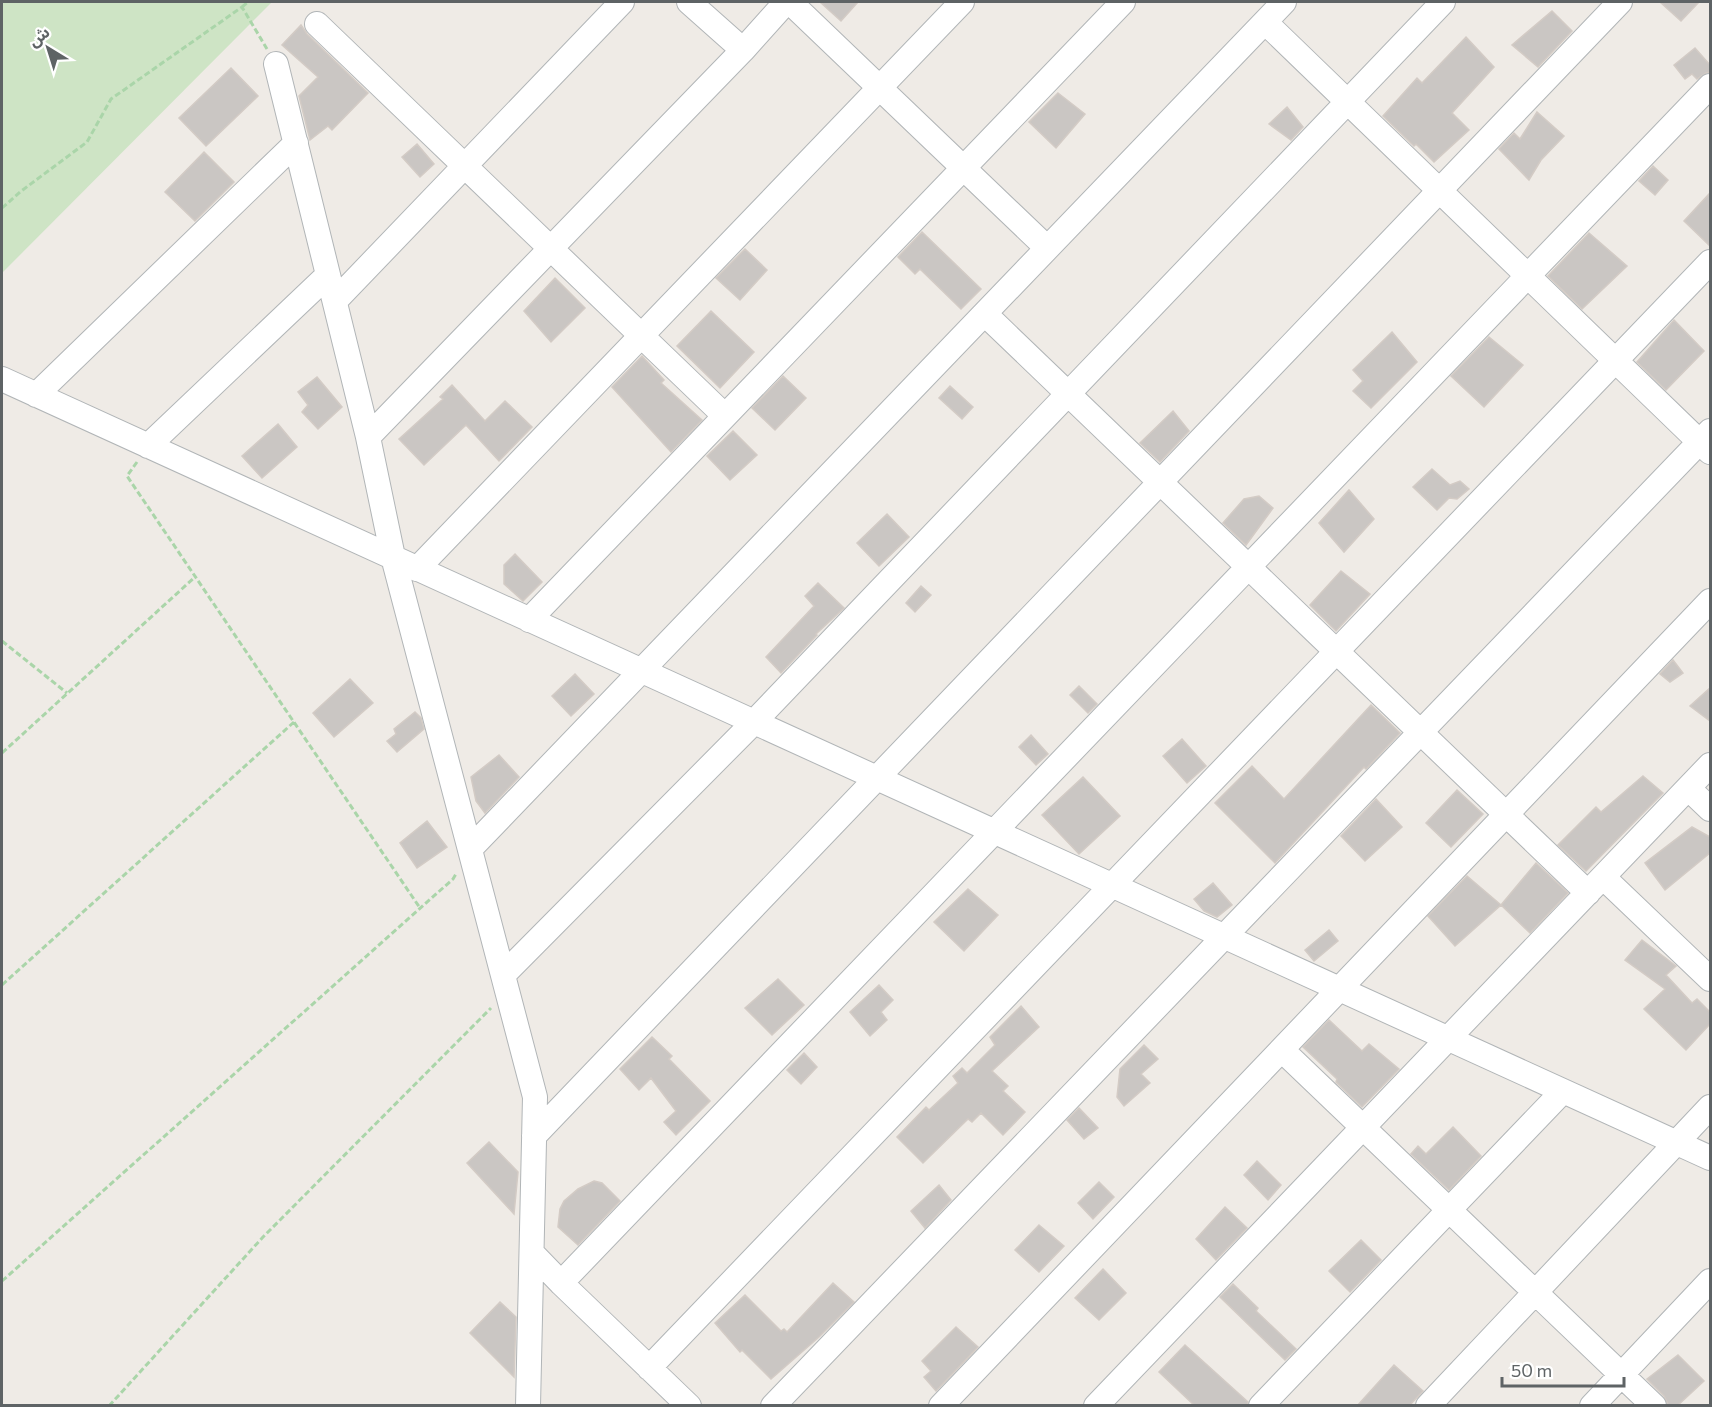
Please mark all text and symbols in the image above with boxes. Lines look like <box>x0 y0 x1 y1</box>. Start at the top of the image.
north arrow <box>18 18 78 78</box>
text: ش <box>24 22 54 51</box>
scale bar <box>1502 1350 1624 1388</box>
text: 50 m <box>1511 1359 1552 1381</box>

